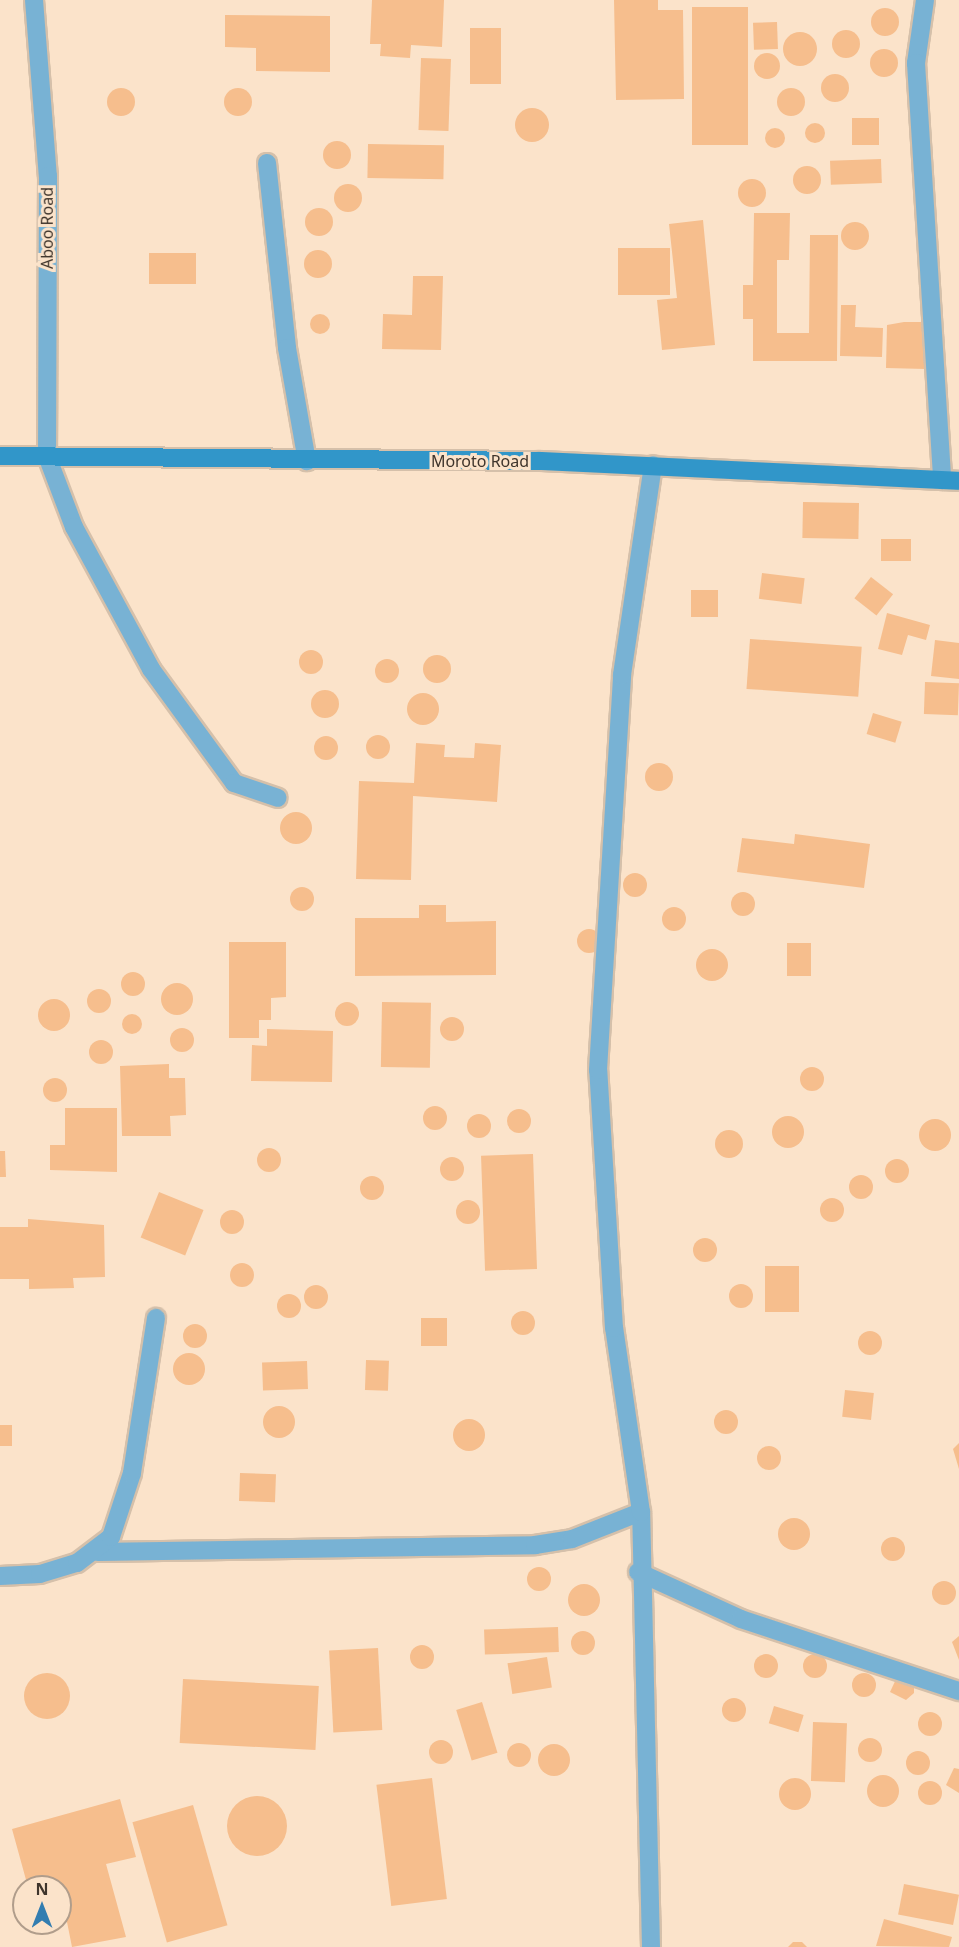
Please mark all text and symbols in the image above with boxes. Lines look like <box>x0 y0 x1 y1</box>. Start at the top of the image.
street label: Aboo Road <box>37 187 57 269</box>
street label: Moroto Road <box>431 451 529 471</box>
north arrow <box>12 1875 72 1935</box>
text: N <box>35 1878 49 1900</box>

